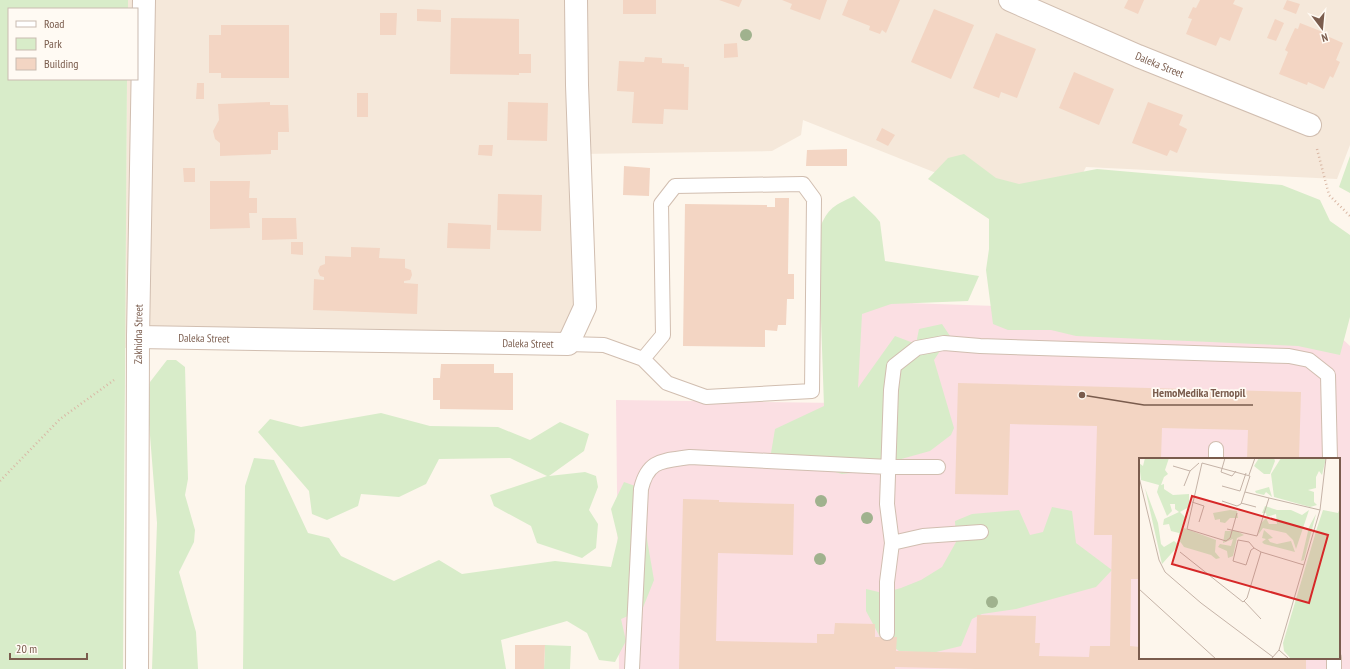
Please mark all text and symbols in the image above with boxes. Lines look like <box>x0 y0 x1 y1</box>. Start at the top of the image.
legend <box>8 8 138 80</box>
north arrow <box>1302 8 1342 48</box>
text: Road <box>44 16 64 31</box>
text: N <box>1320 30 1330 45</box>
text: Park <box>44 36 62 51</box>
street label: Daleka Street <box>1133 49 1186 81</box>
text: Building <box>44 56 79 71</box>
street label: Zakhidna Street <box>131 304 146 364</box>
street label: Daleka Street <box>178 331 230 345</box>
street label: Daleka Street <box>502 336 554 351</box>
callout: HemoMedika Ternopil <box>1144 381 1253 405</box>
text: HemoMedika Ternopil <box>1153 385 1245 400</box>
inset map <box>1139 458 1340 659</box>
scale bar <box>10 635 87 661</box>
text: 20 m <box>16 641 37 656</box>

